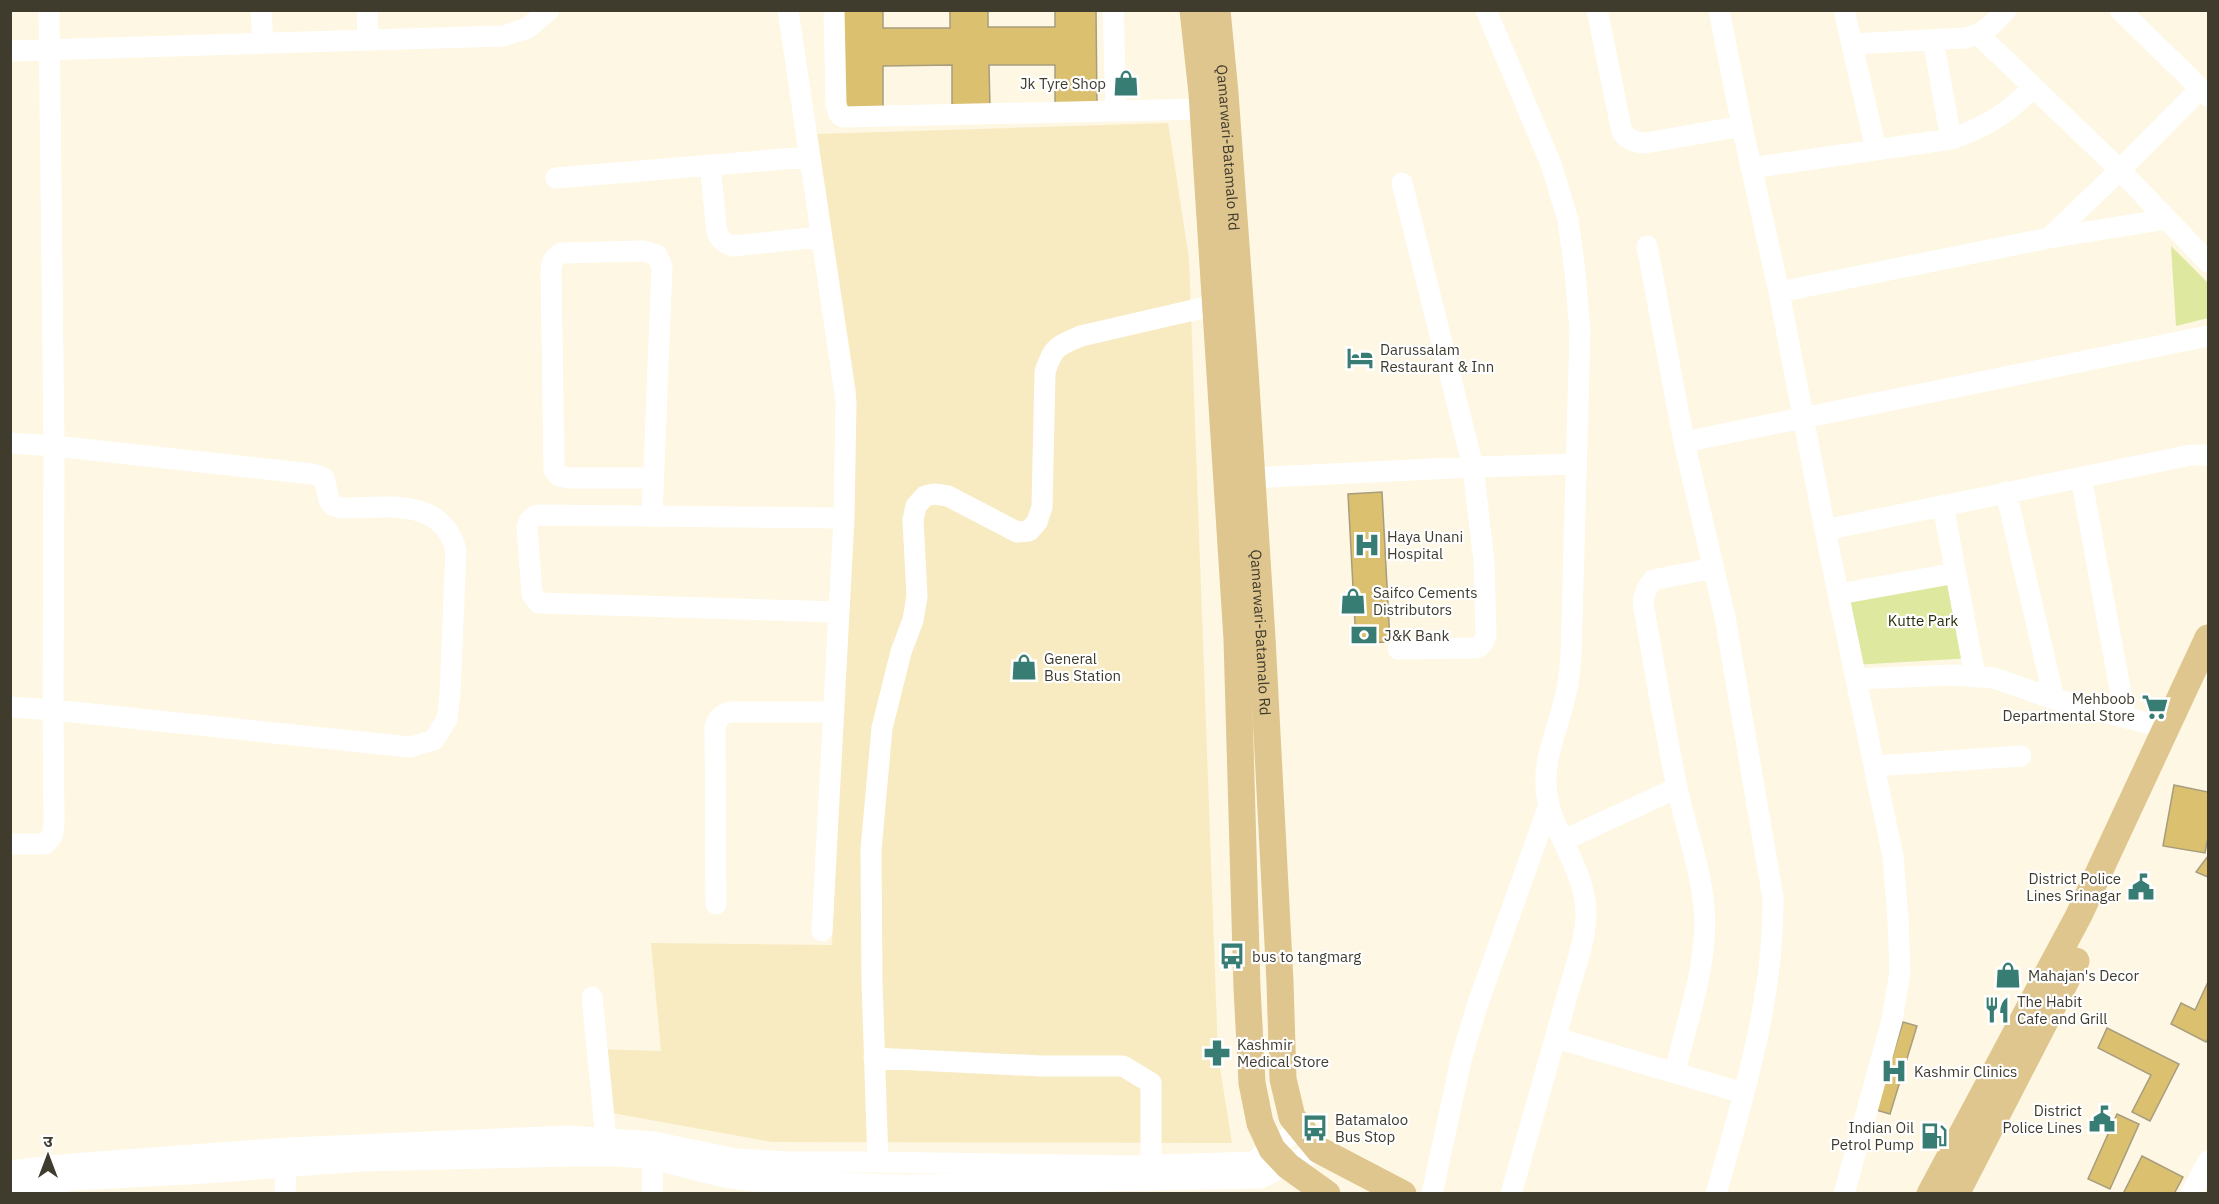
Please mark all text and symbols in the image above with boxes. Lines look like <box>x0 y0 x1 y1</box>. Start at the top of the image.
street label: Qamarwari-Batamalo Rd <box>1213 64 1244 231</box>
shop icon: Jk Tyre Shop <box>1111 68 1141 98</box>
place label: Jk Tyre Shop <box>1020 74 1106 93</box>
place label: Darussalam Restaurant & Inn <box>1380 340 1494 376</box>
hotel icon: Darussalam Restaurant & Inn <box>1345 343 1375 373</box>
place label: Haya Unani Hospital <box>1387 527 1463 563</box>
hospital icon: Haya Unani Hospital <box>1352 530 1382 560</box>
street label: Qamarwari-Batamalo Rd <box>1247 549 1276 716</box>
place label: Saifco Cements Distributors <box>1373 583 1478 619</box>
shop icon: Saifco Cements Distributors <box>1338 586 1368 616</box>
park label: Kutte Park <box>1888 611 1958 630</box>
bank icon: J&K Bank <box>1349 620 1379 650</box>
place label: J&K Bank <box>1384 626 1449 645</box>
place label: General Bus Station <box>1044 649 1121 685</box>
shop icon: General Bus Station <box>1009 652 1039 682</box>
place label: Mehboob Departmental Store <box>2002 689 2135 725</box>
supermarket icon: Mehboob Departmental Store <box>2140 692 2170 722</box>
place label: District Police Lines Srinagar <box>2026 869 2121 905</box>
public building icon: District Police Lines Srinagar <box>2126 872 2156 902</box>
bus stop icon: bus to tangmarg <box>1217 941 1247 971</box>
place label: bus to tangmarg <box>1252 947 1361 966</box>
shop icon: Mahajan's Decor <box>1993 960 2023 990</box>
place label: Mahajan's Decor <box>2028 966 2139 985</box>
place label: The Habit Cafe and Grill <box>2017 992 2107 1028</box>
restaurant icon: The Habit Cafe and Grill <box>1982 995 2012 1025</box>
place label: Kashmir Medical Store <box>1237 1035 1329 1071</box>
pharmacy icon: Kashmir Medical Store <box>1202 1038 1232 1068</box>
hospital icon: Kashmir Clinics <box>1879 1056 1909 1086</box>
place label: Kashmir Clinics <box>1914 1062 2017 1081</box>
place label: District Police Lines <box>2002 1101 2082 1137</box>
public building icon: District Police Lines <box>2087 1104 2117 1134</box>
place label: Batamaloo Bus Stop <box>1335 1110 1408 1146</box>
bus stop icon: Batamaloo Bus Stop <box>1300 1113 1330 1143</box>
place label: Indian Oil Petrol Pump <box>1831 1118 1914 1154</box>
fuel station icon: Indian Oil Petrol Pump <box>1919 1121 1949 1151</box>
north arrow <box>18 1126 78 1186</box>
text: उ <box>43 1131 53 1151</box>

